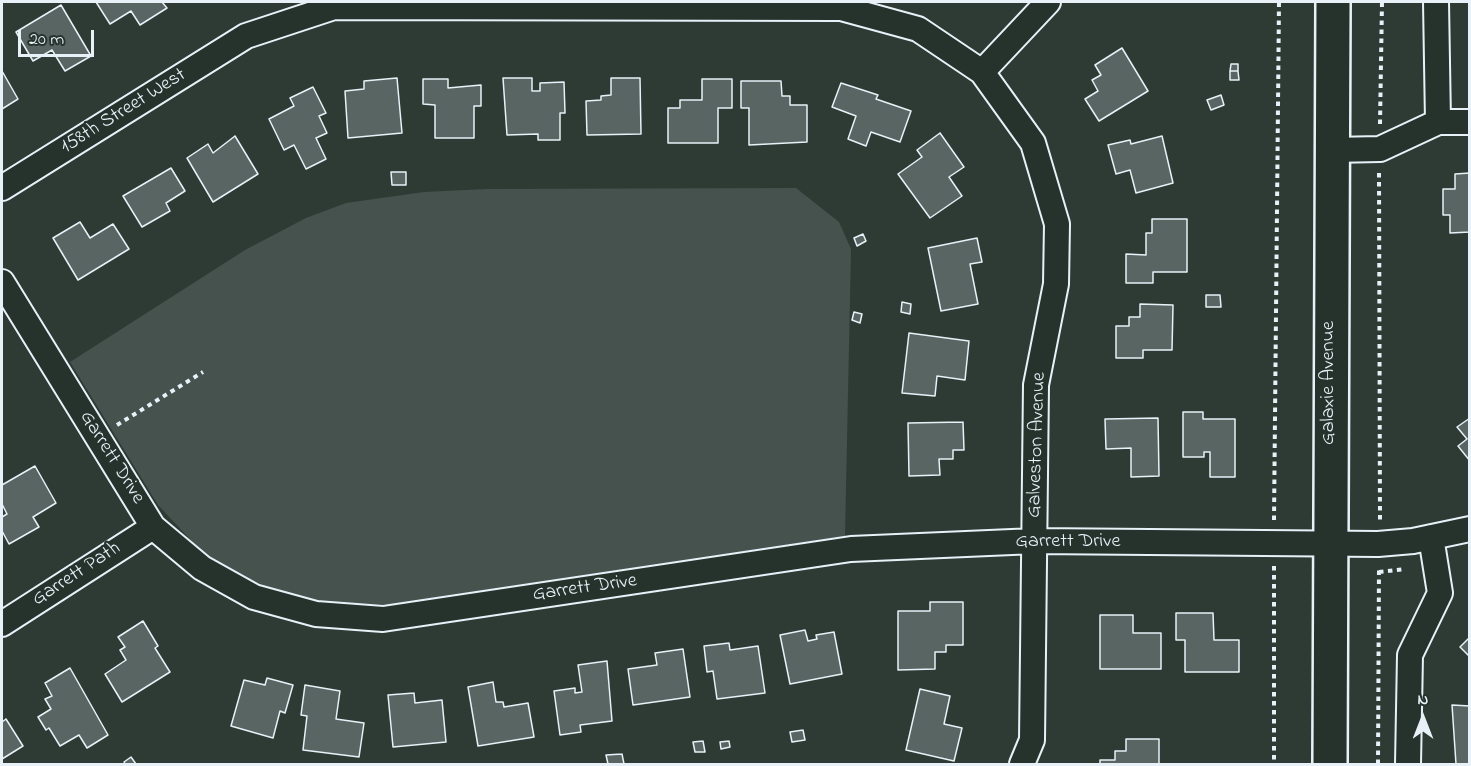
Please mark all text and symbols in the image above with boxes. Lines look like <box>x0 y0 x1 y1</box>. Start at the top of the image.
scale bar <box>21 18 98 56</box>
text: 20 m <box>29 27 64 53</box>
street label: 158th Street West <box>57 64 191 160</box>
street label: Galaxie Avenue <box>1318 321 1342 445</box>
street label: Galveston Avenue <box>1023 372 1053 518</box>
street label: Garrett Drive <box>73 407 149 509</box>
street label: Garrett Drive <box>1016 531 1120 555</box>
street label: Garrett Path <box>28 538 126 612</box>
street label: Garrett Drive <box>531 570 639 608</box>
north arrow <box>1393 688 1453 748</box>
text: N <box>1418 688 1428 712</box>

